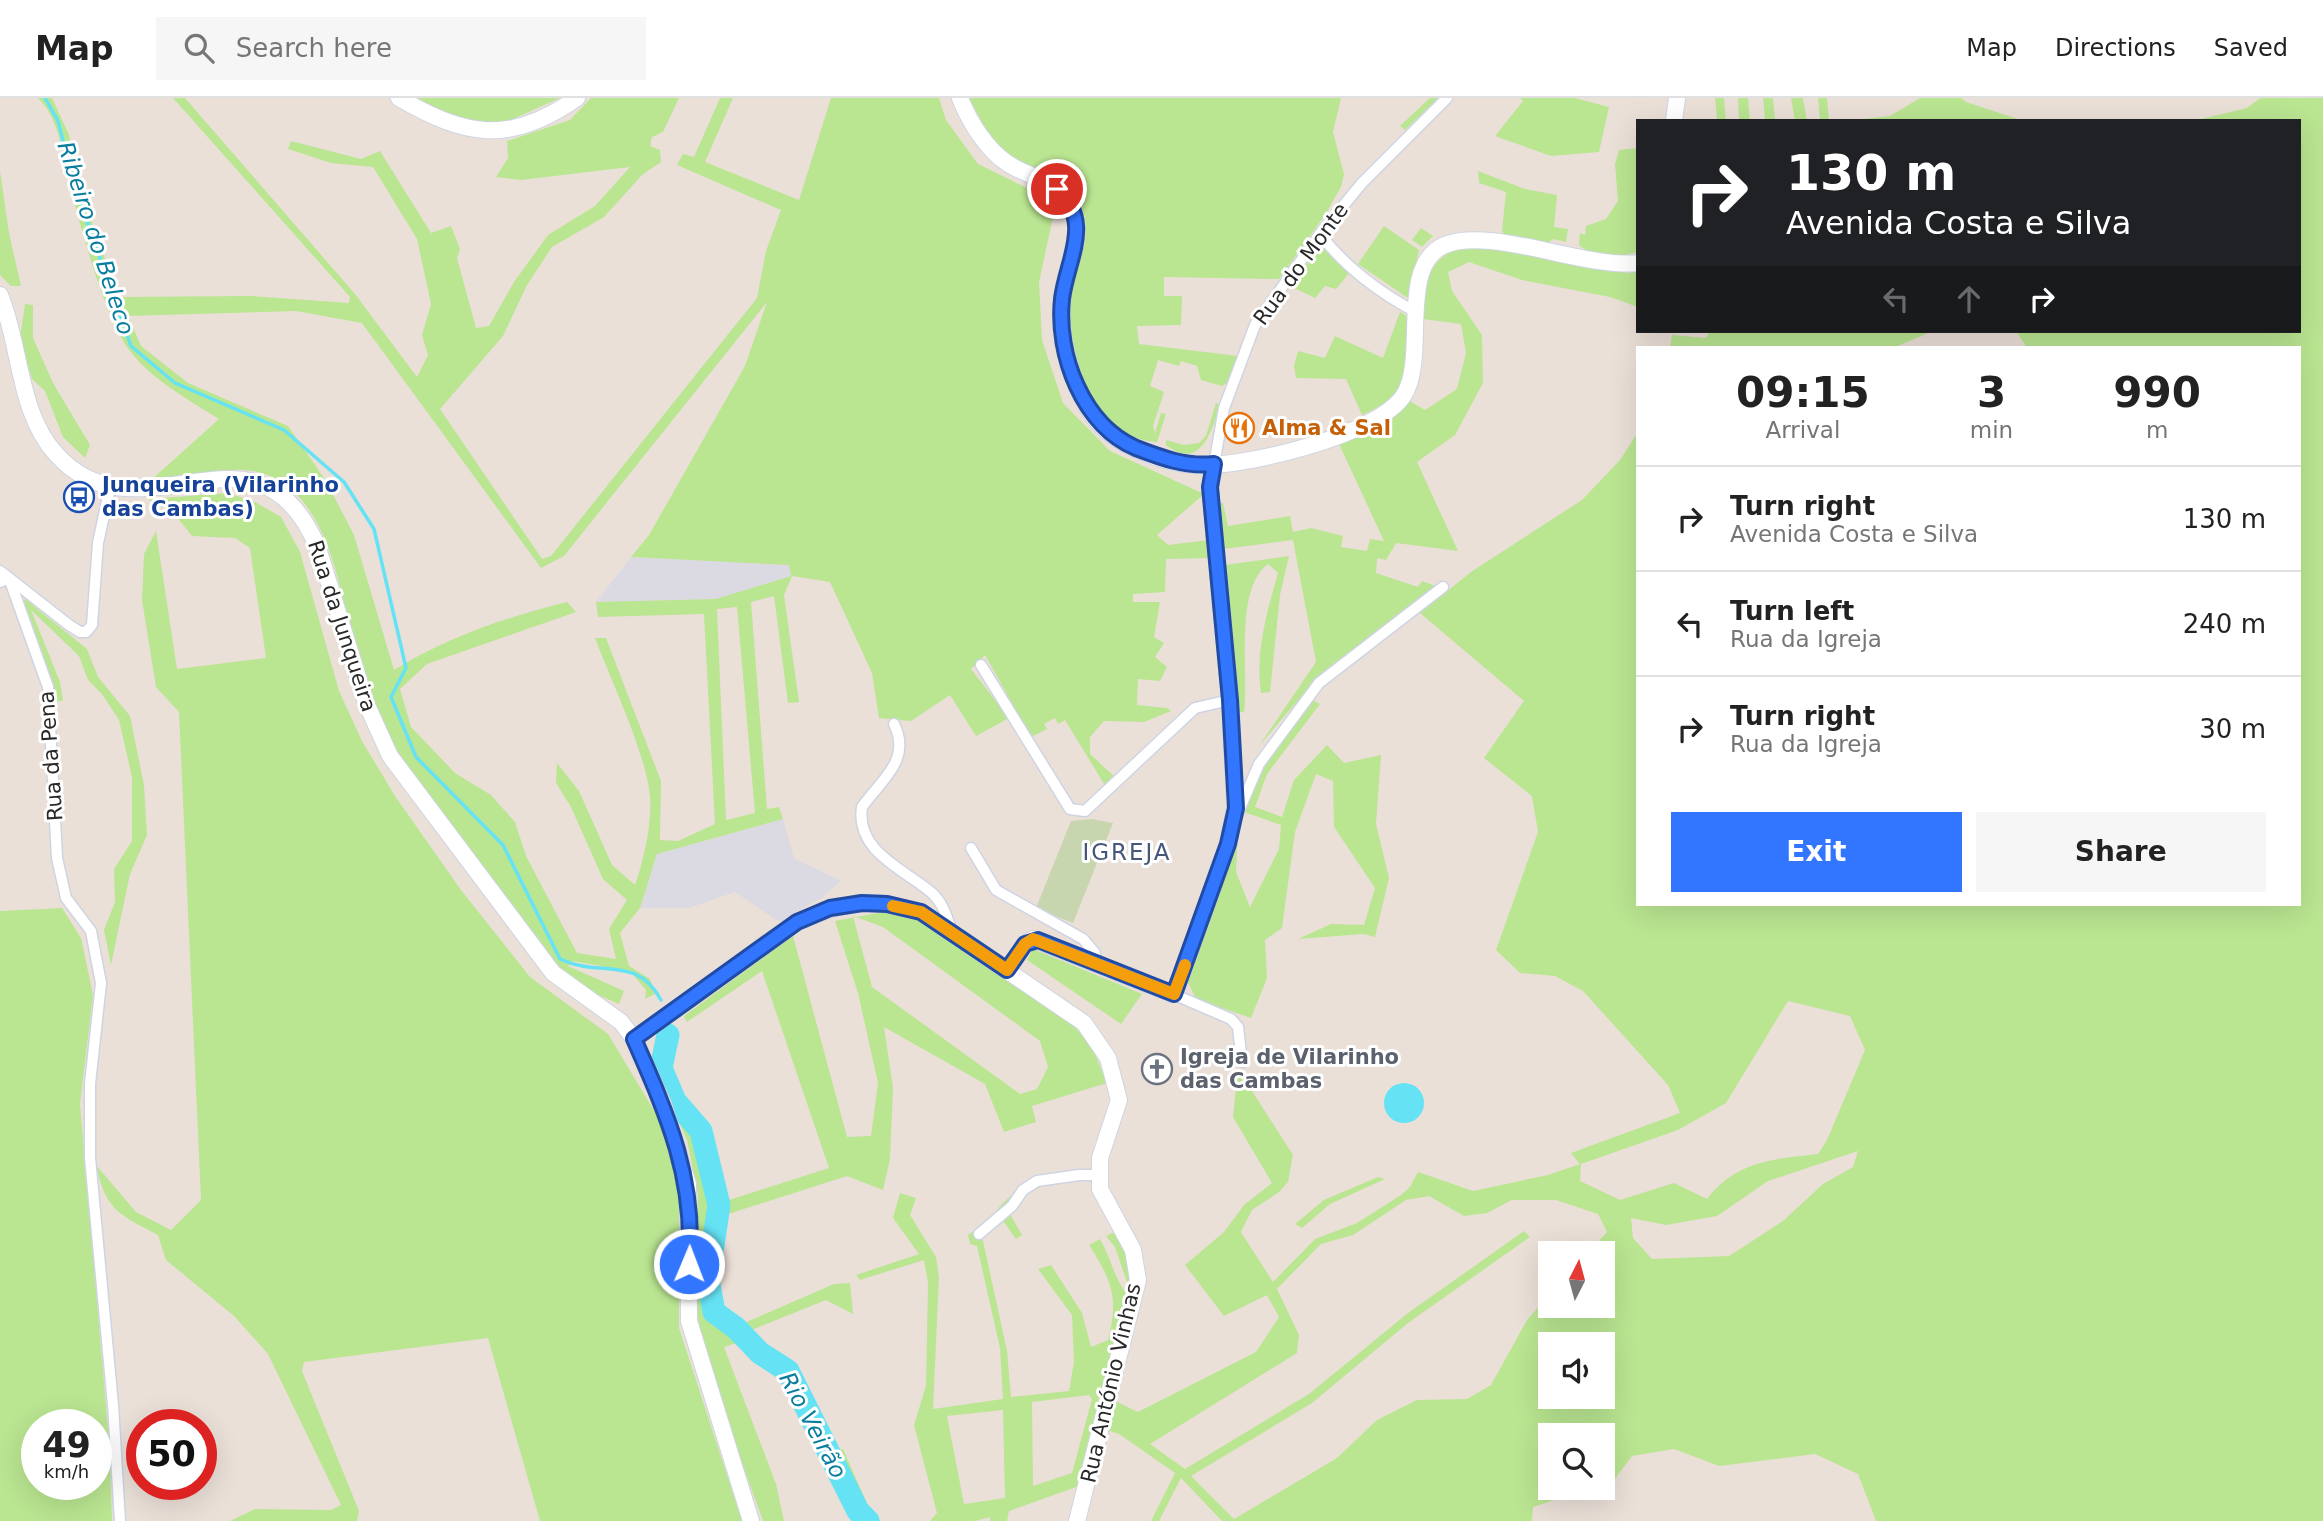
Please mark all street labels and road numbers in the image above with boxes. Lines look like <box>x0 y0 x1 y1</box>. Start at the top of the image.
street label: Rua do Monte <box>1249 198 1353 330</box>
street label: Rua da Junqueira <box>303 537 381 715</box>
street label: Rua da Pena <box>34 690 68 822</box>
street label: Rua António Vinhas <box>1076 1281 1146 1485</box>

